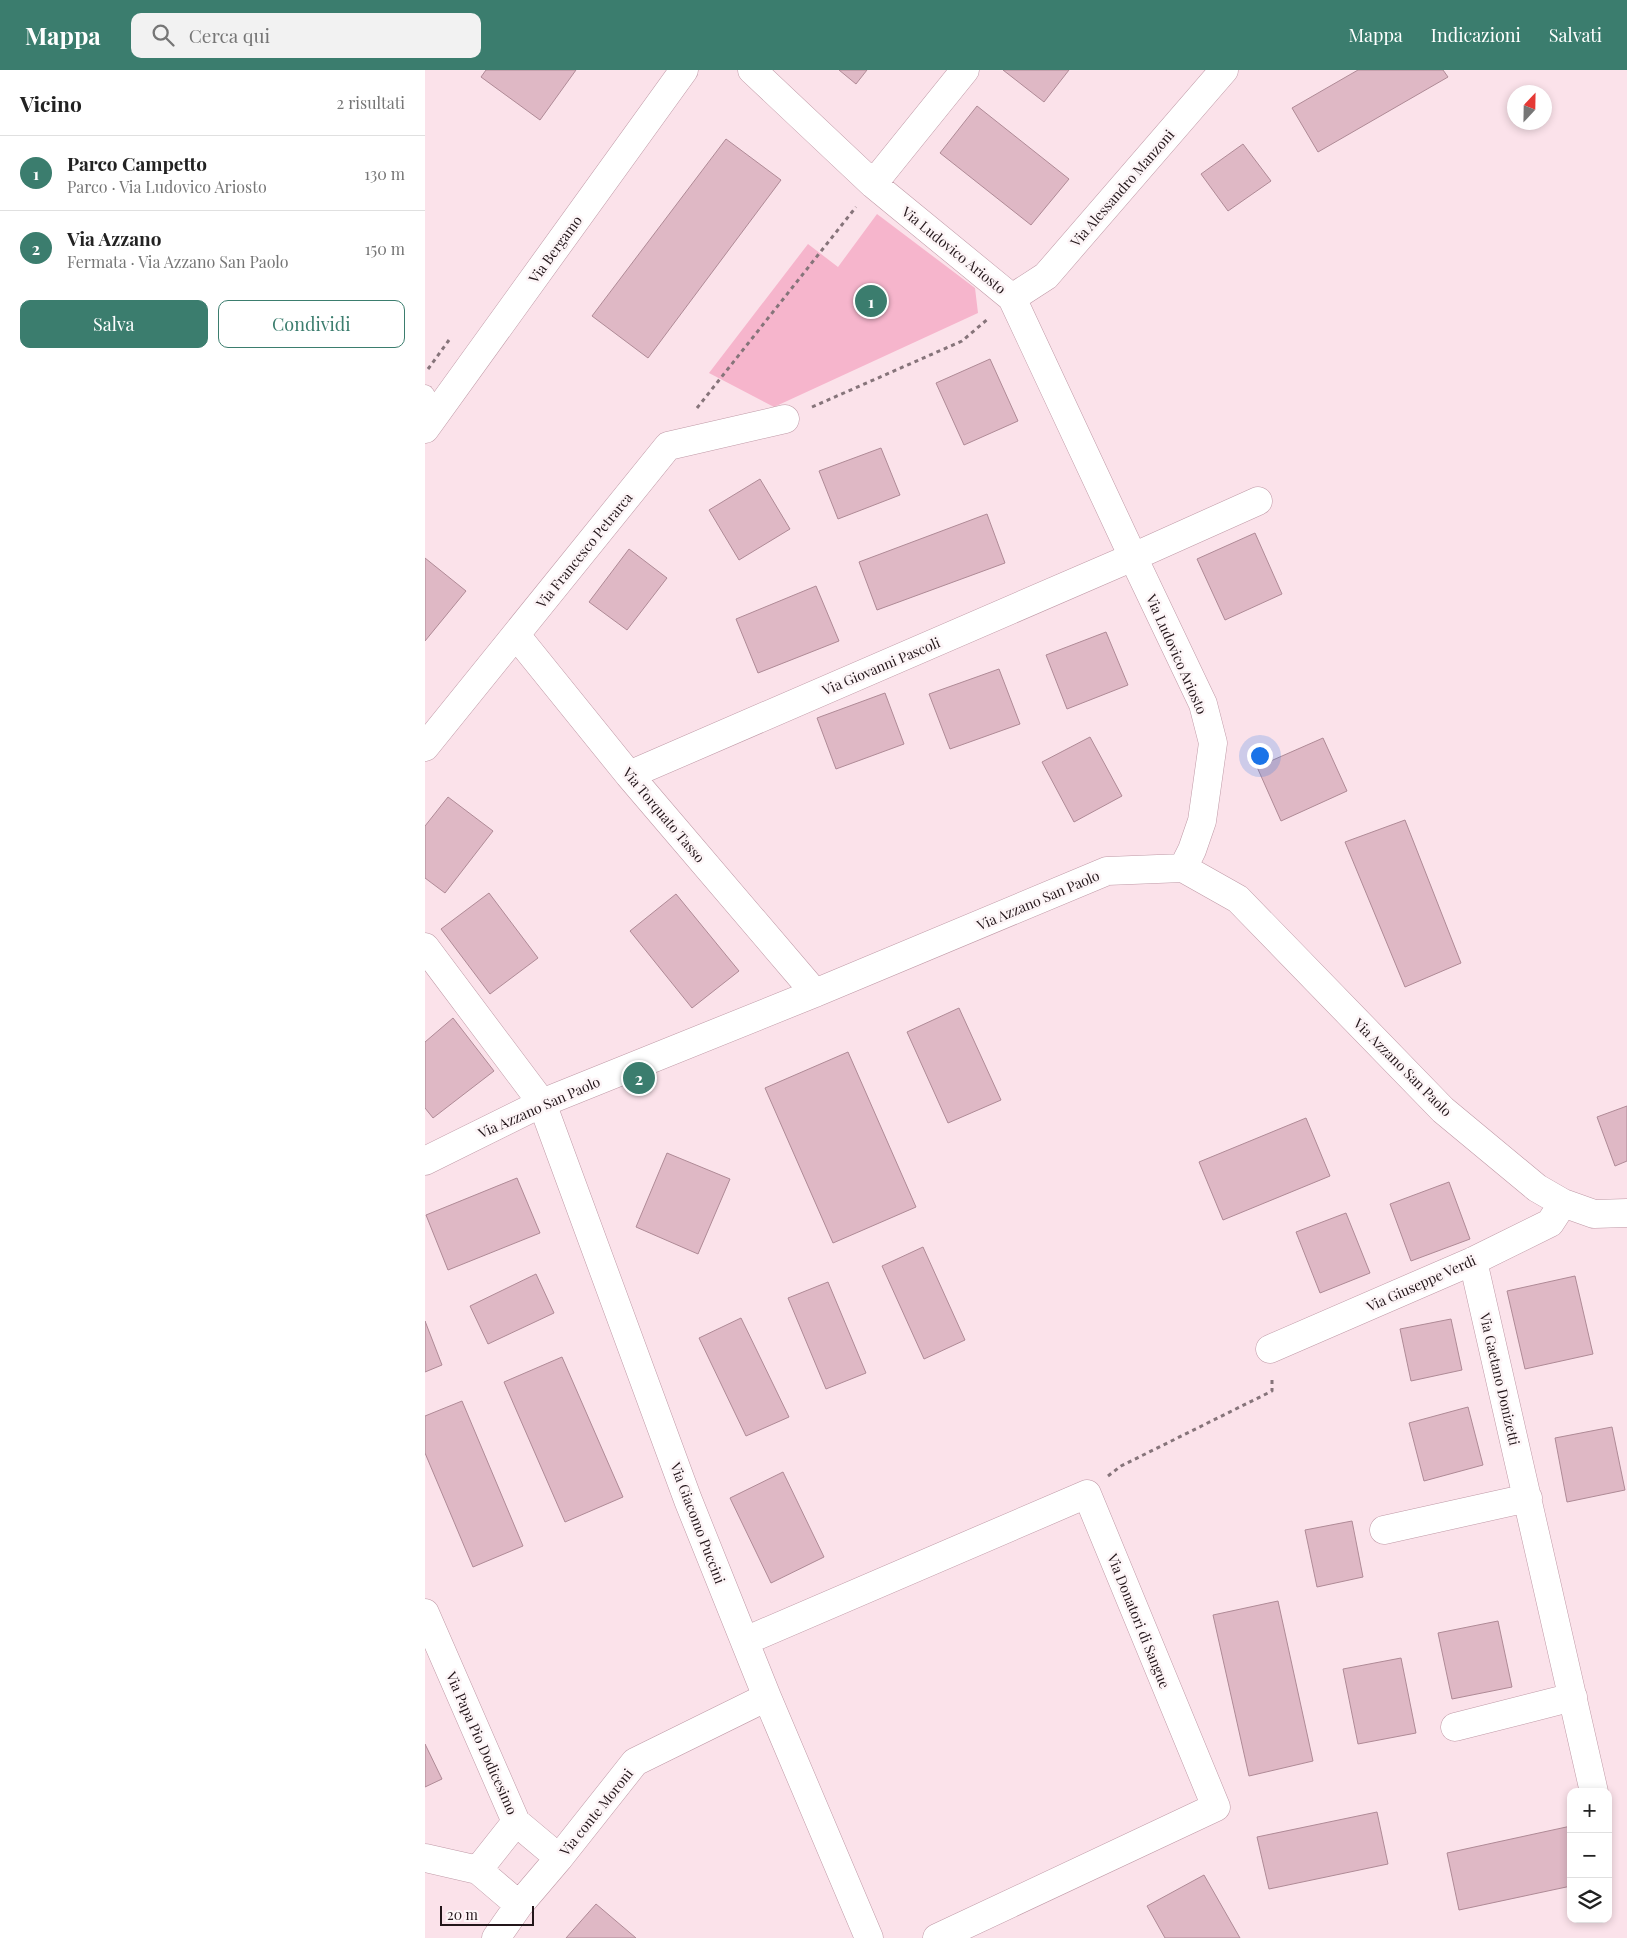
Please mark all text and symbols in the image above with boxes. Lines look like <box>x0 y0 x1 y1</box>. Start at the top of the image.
search box <box>131 13 481 58</box>
text: Mappa <box>25 19 101 51</box>
icon: search <box>149 21 177 49</box>
text: Cerca qui <box>189 22 270 48</box>
text: Mappa <box>1348 23 1403 47</box>
text: Indicazioni <box>1431 23 1521 47</box>
text: Salvati <box>1549 23 1602 47</box>
north arrow <box>1507 85 1552 130</box>
text: Vicino <box>20 89 82 117</box>
text: 2 risultati <box>337 92 405 113</box>
street label: Via Alessandro Manzoni <box>1065 125 1178 251</box>
text: Parco Campetto <box>67 150 207 176</box>
text: 1 <box>33 163 39 184</box>
text: 130 m <box>364 163 405 184</box>
text: Parco · Via Ludovico Ariosto <box>67 176 267 197</box>
street label: Via Ludovico Ariosto <box>897 201 1010 298</box>
street label: Via Bergamo <box>523 211 586 287</box>
text: Via Azzano <box>67 225 162 251</box>
text: 2 <box>32 238 40 259</box>
text: 150 m <box>365 238 405 259</box>
text: Fermata · Via Azzano San Paolo <box>67 251 288 272</box>
pin: 1 <box>855 282 887 320</box>
button: Salva <box>20 300 208 348</box>
button: Condividi <box>218 300 405 348</box>
street label: Via Francesco Petrarca <box>531 488 637 613</box>
street label: Via Ludovico Ariosto <box>1142 590 1212 717</box>
street label: Via Giovanni Pascoli <box>818 633 943 700</box>
your location <box>1247 743 1273 769</box>
street label: Via Torquato Tasso <box>618 763 710 867</box>
street label: Via Azzano San Paolo <box>973 865 1103 935</box>
street label: Via Azzano San Paolo <box>1349 1013 1456 1120</box>
pin: 2 <box>623 1059 655 1097</box>
street label: Via Azzano San Paolo <box>474 1071 603 1143</box>
street label: Via Giuseppe Verdi <box>1362 1250 1479 1316</box>
street label: Via Gaetano Donizetti <box>1475 1310 1525 1447</box>
street label: Via Giacomo Puccini <box>666 1459 730 1586</box>
street label: Via Donatori di Sangue <box>1103 1550 1175 1691</box>
street label: Via Papa Pio Dodicesimo <box>442 1668 522 1818</box>
street label: Via conte Moroni <box>554 1764 637 1860</box>
map controls <box>1567 1788 1612 1923</box>
button: + <box>1567 1788 1612 1833</box>
button: − <box>1567 1833 1612 1878</box>
button: layers <box>1567 1878 1612 1923</box>
scale bar <box>440 1903 534 1926</box>
text: 20 m <box>447 1905 478 1924</box>

